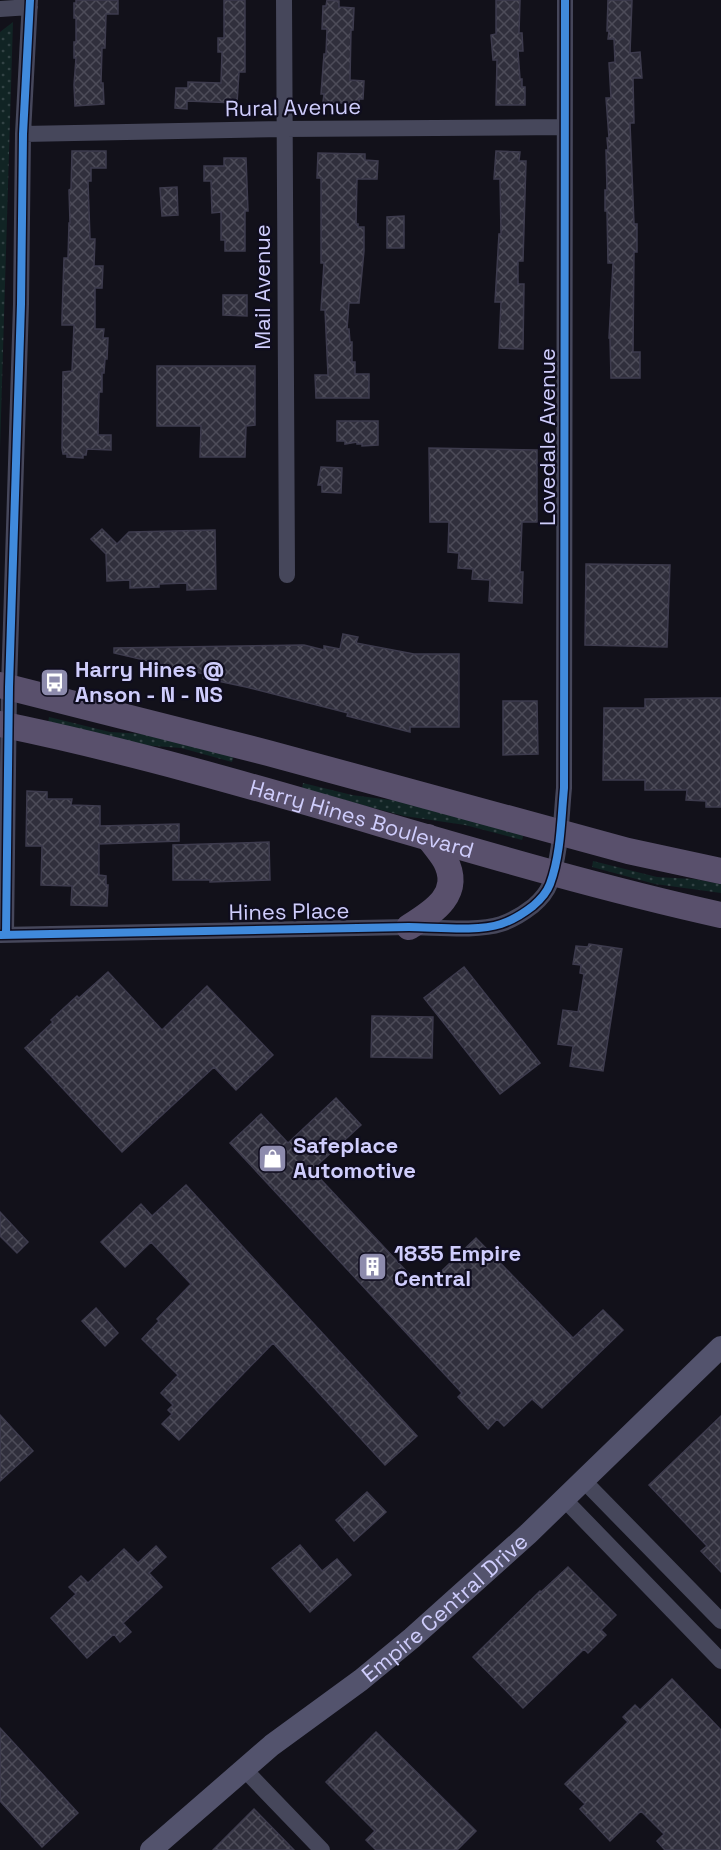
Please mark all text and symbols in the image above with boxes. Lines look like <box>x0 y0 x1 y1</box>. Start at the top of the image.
street label: Rural Avenue <box>225 92 361 122</box>
street label: Mail Avenue <box>248 224 276 350</box>
street label: Lovedale Avenue <box>533 348 561 526</box>
place label: Harry Hines @ Anson - N - NS <box>75 655 225 708</box>
bus stop icon: Harry Hines @ Anson - N - NS <box>38 666 70 698</box>
street label: Harry Hines Boulevard <box>246 773 477 864</box>
street label: Hines Place <box>228 896 350 926</box>
place label: Safeplace Automotive <box>293 1131 416 1184</box>
shop icon: Safeplace Automotive <box>256 1142 288 1174</box>
place label: 1835 Empire Central <box>394 1239 521 1292</box>
building icon: 1835 Empire Central <box>357 1250 389 1282</box>
street label: Empire Central Drive <box>356 1527 534 1688</box>

